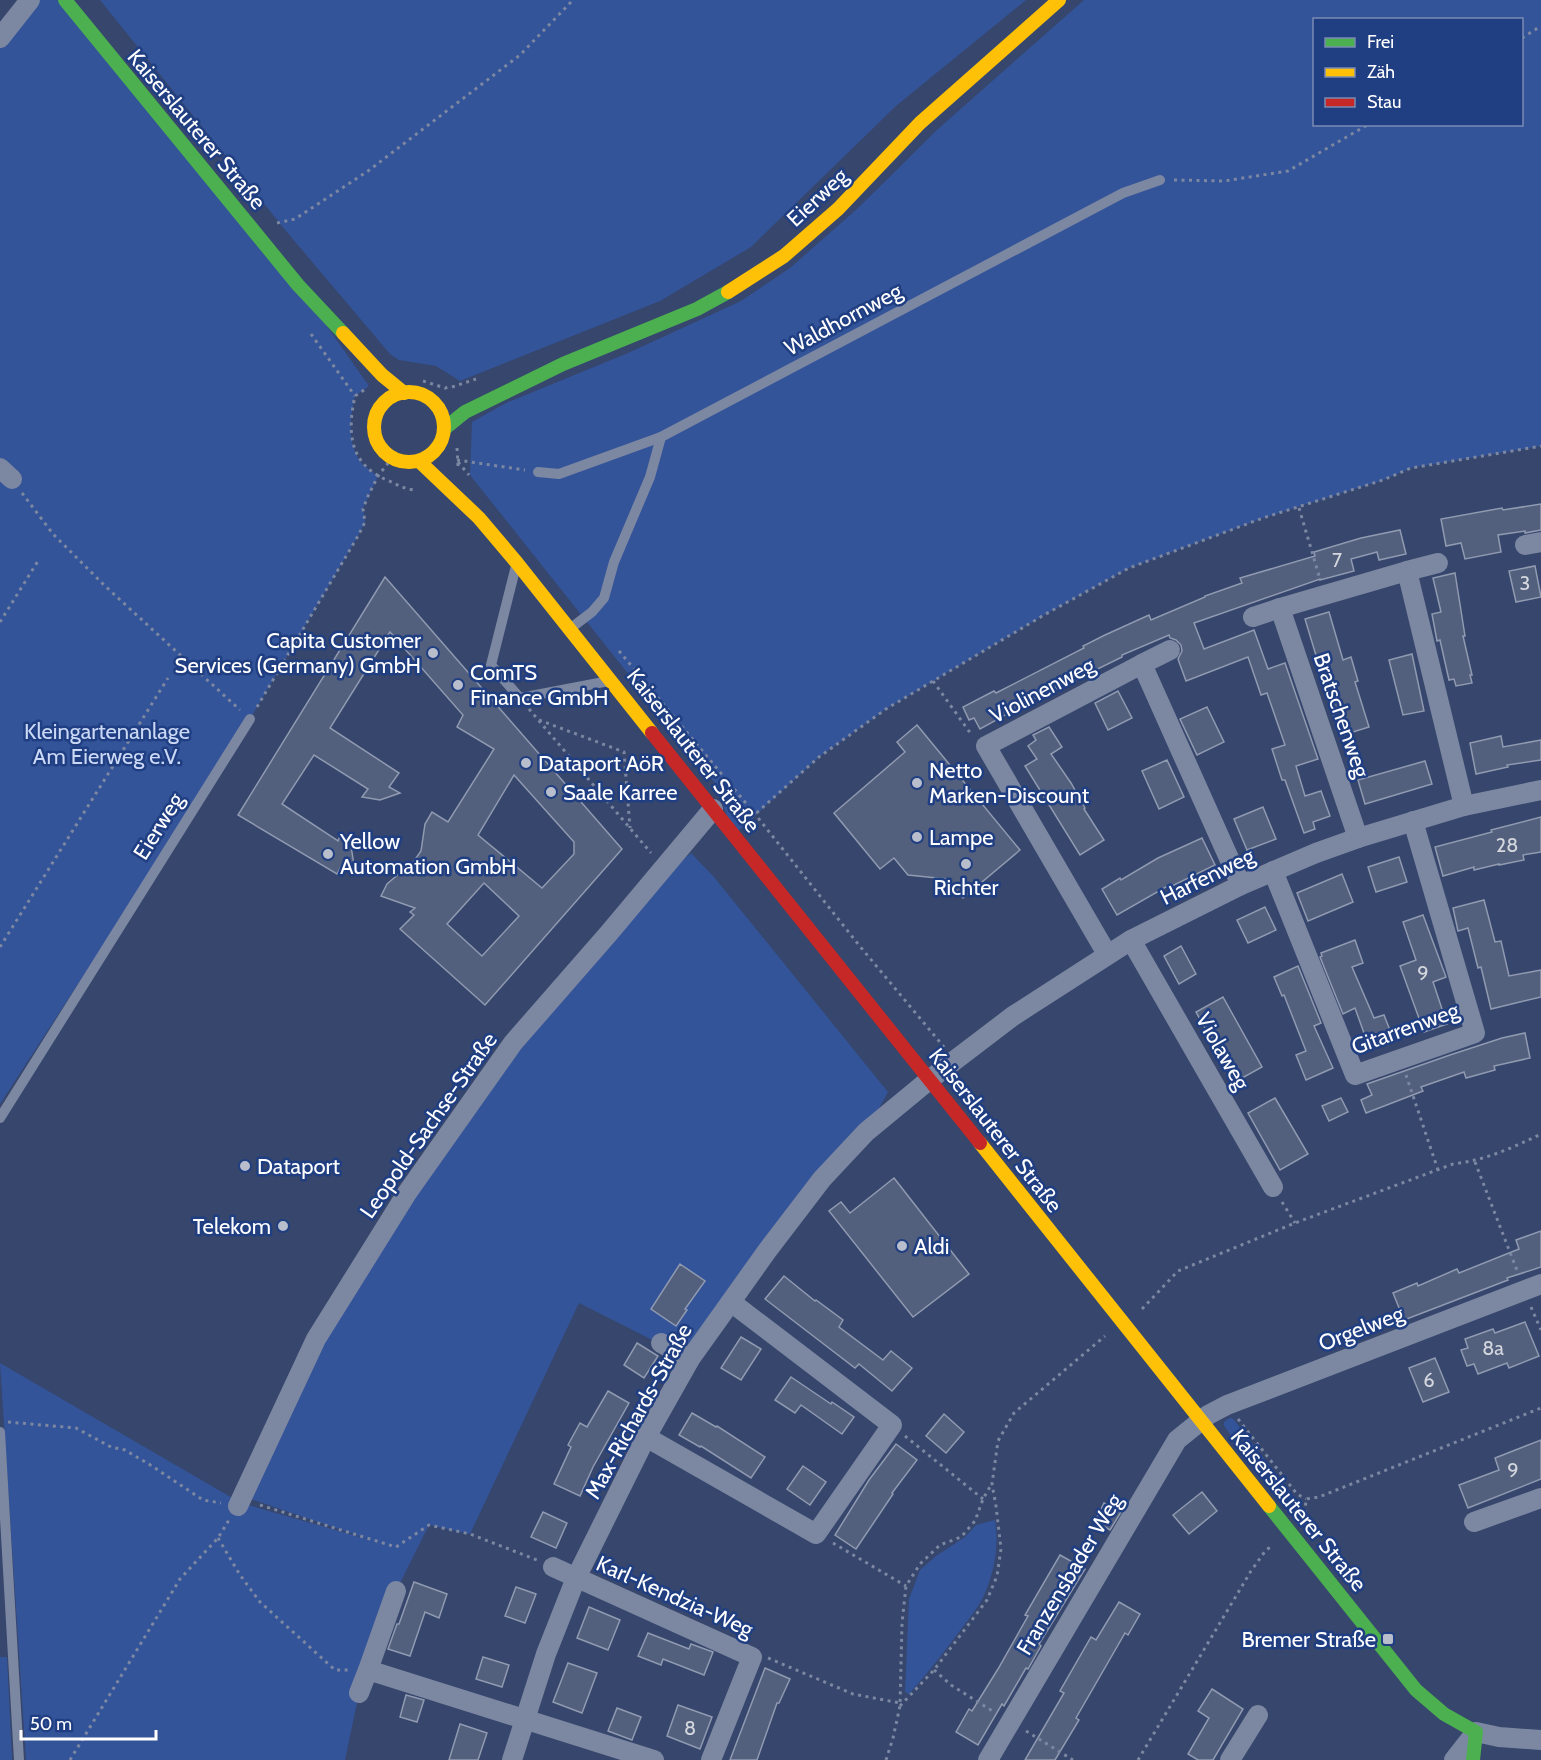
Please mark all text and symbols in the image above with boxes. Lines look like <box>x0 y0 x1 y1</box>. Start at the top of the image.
legend <box>1313 18 1523 126</box>
text: Frei <box>1367 31 1394 53</box>
street label: Kaiserslauterer Straße <box>122 44 272 215</box>
text: Zäh <box>1367 61 1395 83</box>
text: Stau <box>1367 91 1401 113</box>
street label: Eierweg <box>781 162 854 232</box>
street label: Waldhornweg <box>780 277 907 362</box>
house number: 7 <box>1332 548 1342 572</box>
house number: 3 <box>1520 571 1530 595</box>
place label: Capita Customer Services (Germany) GmbH <box>175 627 421 679</box>
marker: Capita Customer Services (Germany) GmbH <box>426 646 440 660</box>
street label: Bratschenweg <box>1308 649 1376 782</box>
street label: Violinenweg <box>985 651 1100 729</box>
place label: ComTS Finance GmbH <box>470 659 609 711</box>
street label: Kaiserslauterer Straße <box>621 663 766 838</box>
marker: ComTS Finance GmbH <box>451 678 465 692</box>
park label: Kleingartenanlage Am Eierweg e.V. <box>24 718 190 770</box>
place label: Dataport AöR <box>538 750 664 777</box>
marker: Dataport AöR <box>519 756 533 770</box>
place label: Netto Marken-Discount <box>929 757 1090 809</box>
marker: Netto Marken-Discount <box>910 776 924 790</box>
place label: Saale Karree <box>563 779 677 806</box>
marker: Saale Karree <box>544 785 558 799</box>
street label: Eierweg <box>127 787 190 865</box>
place label: Lampe <box>929 824 993 851</box>
place label: Yellow Automation GmbH <box>339 828 517 880</box>
marker: Lampe <box>910 830 924 844</box>
house number: 28 <box>1496 833 1518 857</box>
street label: Harfenweg <box>1156 842 1260 911</box>
marker: Yellow Automation GmbH <box>321 847 335 861</box>
marker: Richter <box>959 857 973 871</box>
place label: Richter <box>933 874 999 901</box>
house number: 9 <box>1417 961 1429 985</box>
street label: Gitarrenweg <box>1348 996 1464 1060</box>
street label: Violaweg <box>1190 1008 1256 1096</box>
street label: Leopold-Sachse-Straße <box>354 1027 503 1223</box>
street label: Kaiserslauterer Straße <box>923 1043 1068 1218</box>
place label: Dataport <box>257 1153 340 1180</box>
marker: Dataport <box>238 1159 252 1173</box>
place label: Telekom <box>193 1213 271 1240</box>
marker: Telekom <box>276 1219 290 1233</box>
place label: Aldi <box>914 1233 949 1260</box>
marker: Aldi <box>895 1239 909 1253</box>
street label: Orgelweg <box>1315 1300 1409 1357</box>
street label: Max-Richards-Straße <box>579 1319 698 1504</box>
house number: 8a <box>1482 1336 1504 1360</box>
house number: 6 <box>1423 1368 1435 1392</box>
street label: Kaiserslauterer Straße <box>1225 1424 1372 1597</box>
house number: 9 <box>1507 1458 1519 1482</box>
street label: Franzensbader Weg <box>1011 1488 1129 1660</box>
street label: Karl-Kendzia-Weg <box>592 1550 758 1644</box>
place label: Bremer Straße <box>1241 1626 1376 1653</box>
marker: Bremer Straße <box>1381 1632 1395 1646</box>
scale bar <box>21 1703 156 1741</box>
text: 50 m <box>30 1713 72 1735</box>
house number: 8 <box>684 1716 696 1740</box>

